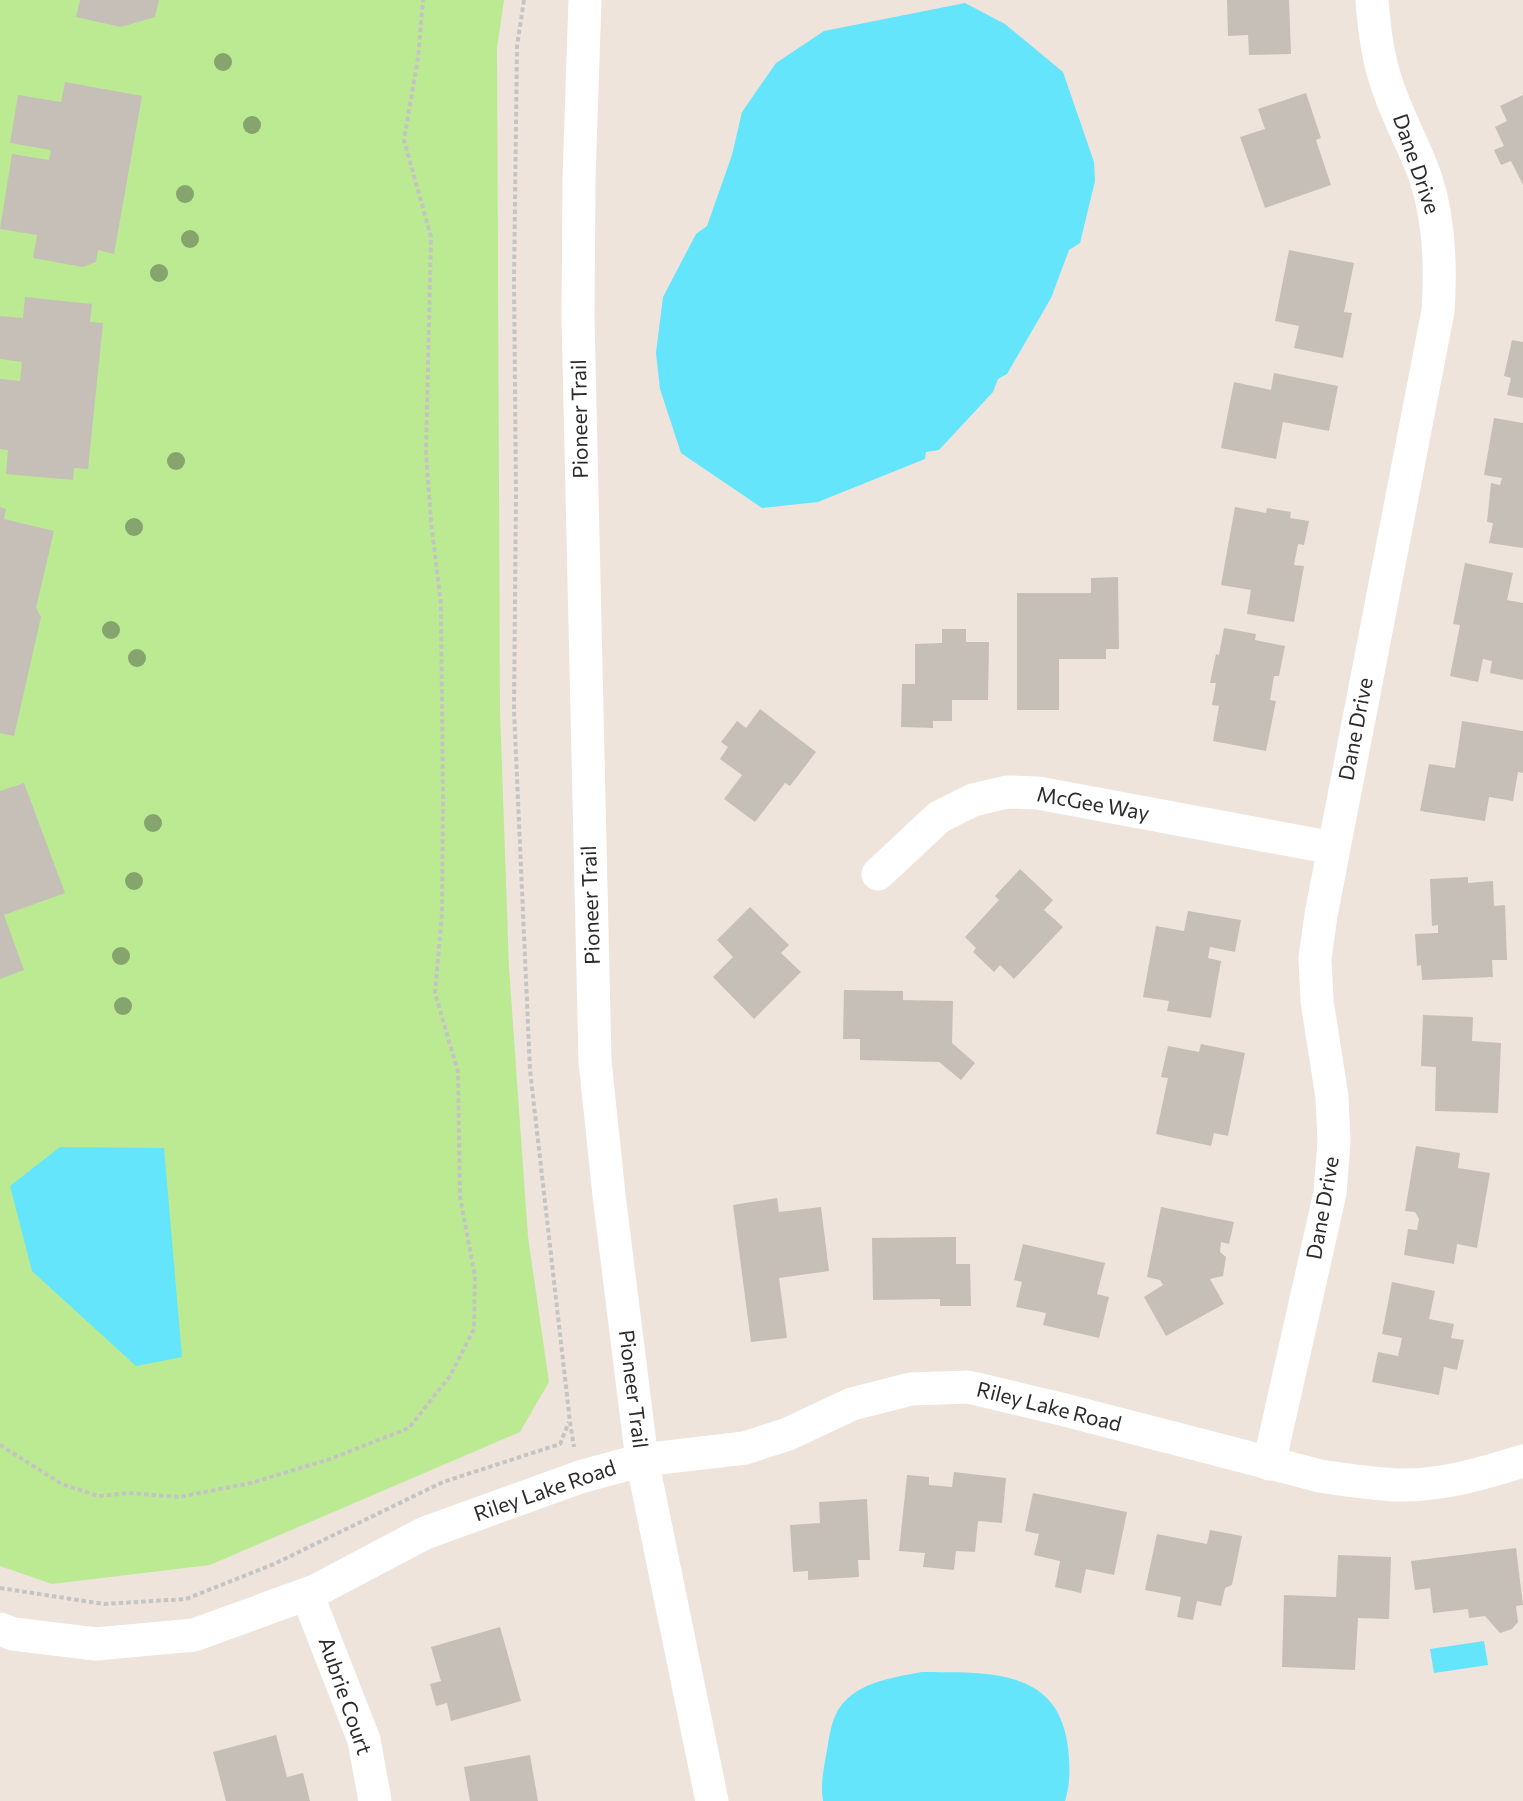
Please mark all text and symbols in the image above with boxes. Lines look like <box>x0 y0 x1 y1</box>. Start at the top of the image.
street label: Dane Drive <box>1389 110 1446 217</box>
street label: Pioneer Trail <box>565 359 592 479</box>
street label: Dane Drive <box>1332 675 1377 782</box>
street label: McGee Way <box>1035 780 1152 825</box>
street label: Pioneer Trail <box>575 845 604 965</box>
street label: Dane Drive <box>1300 1154 1343 1261</box>
street label: Pioneer Trail <box>615 1328 654 1450</box>
street label: Riley Lake Road <box>974 1375 1124 1436</box>
street label: Riley Lake Road <box>470 1454 619 1526</box>
street label: Aubrie Court <box>315 1633 378 1758</box>

